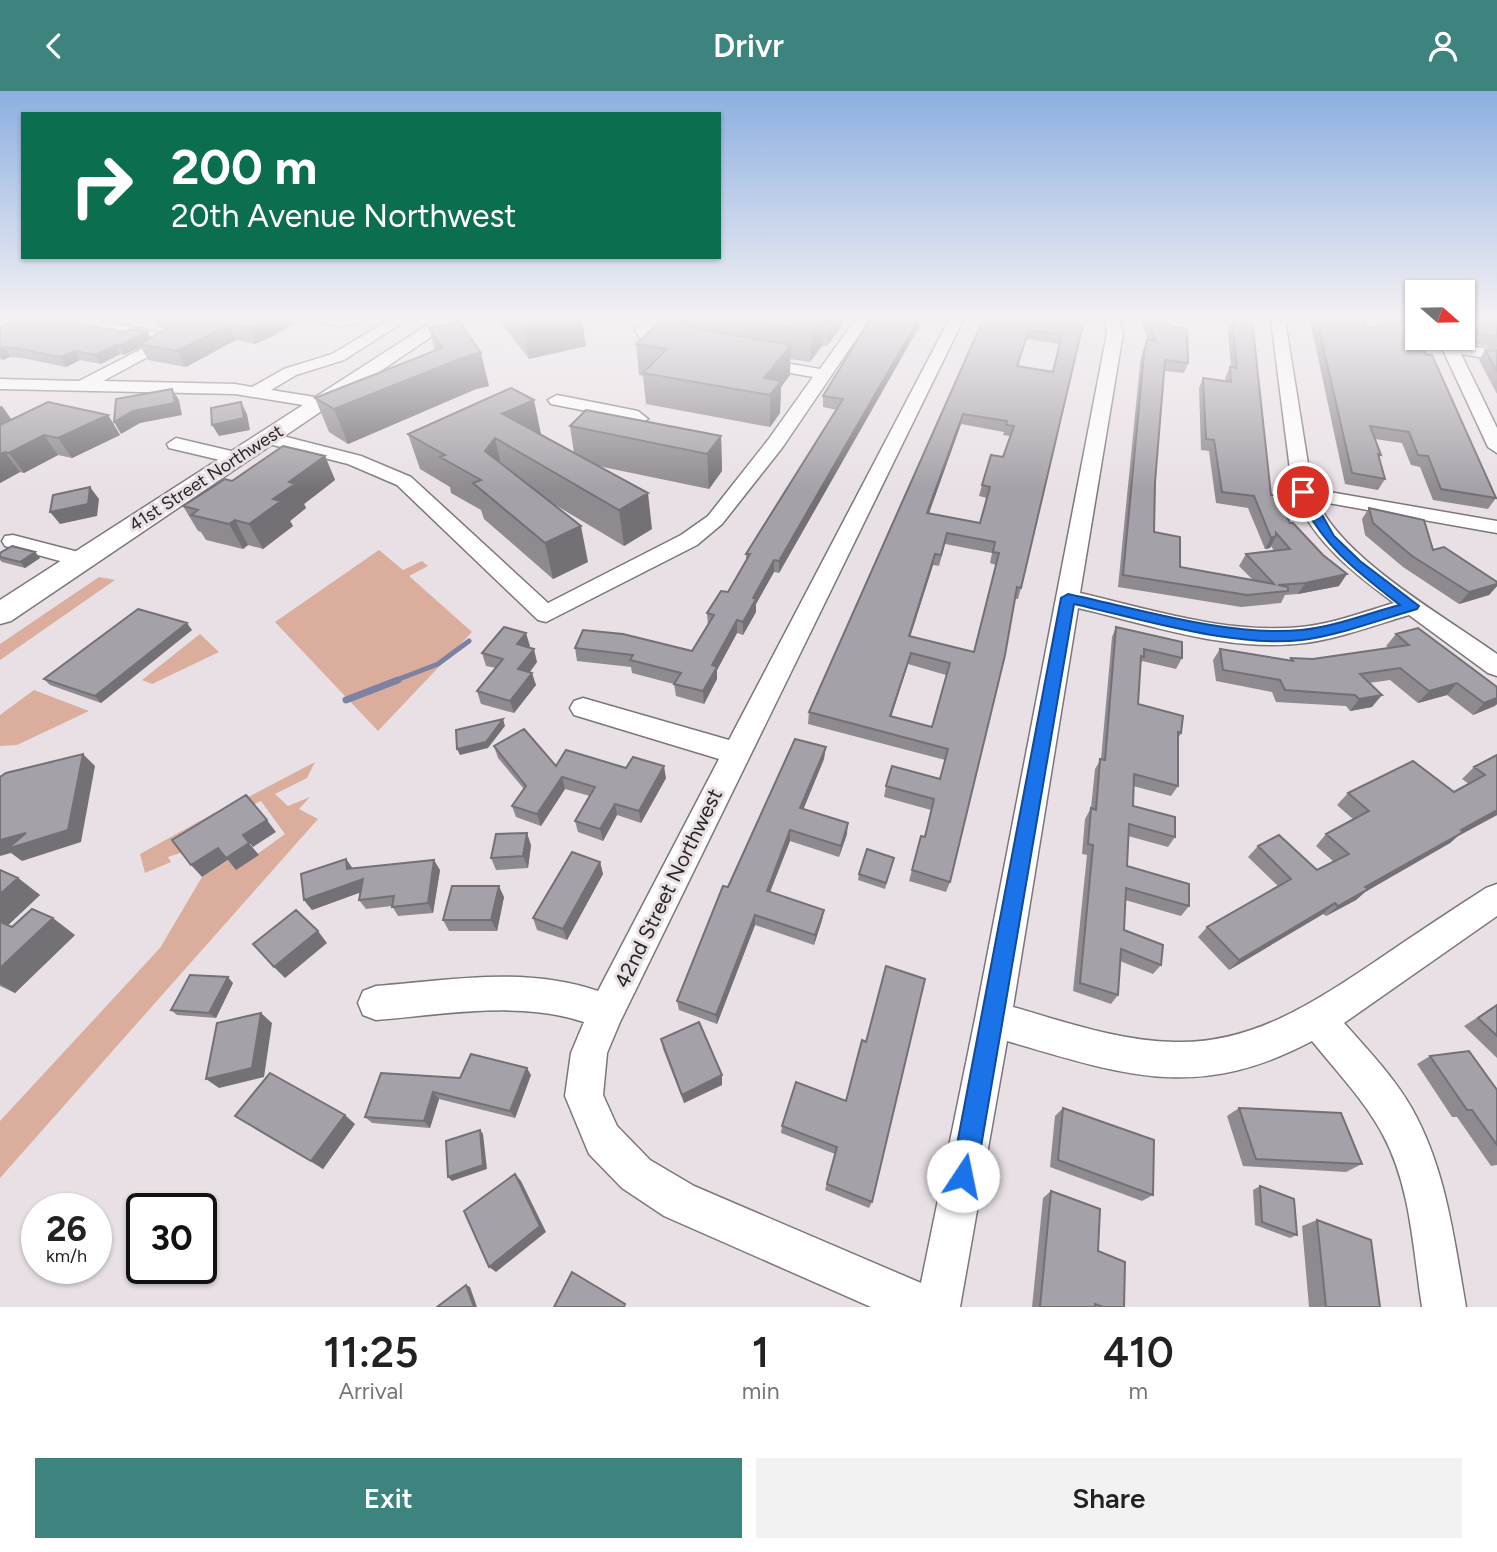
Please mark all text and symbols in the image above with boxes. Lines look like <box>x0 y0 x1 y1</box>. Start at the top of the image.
icon: back <box>35 27 73 65</box>
text: Drivr <box>713 27 784 65</box>
icon: person <box>1424 27 1462 65</box>
text: 200 m <box>171 137 317 196</box>
icon: right <box>56 140 147 231</box>
text: 20th Avenue Northwest <box>171 197 516 235</box>
north arrow <box>1405 280 1475 350</box>
map controls <box>1405 280 1475 350</box>
street label: 41st Street Northwest <box>125 420 287 536</box>
pin <box>1273 462 1333 522</box>
icon: arrive <box>1284 473 1322 511</box>
street label: 42nd Street Northwest <box>609 784 727 992</box>
position arrow <box>926 1139 1000 1213</box>
speed limit sign: 30 <box>126 1193 217 1284</box>
text: 26 <box>46 1208 87 1250</box>
text: km/h <box>46 1245 87 1267</box>
text: 11:25 <box>323 1327 419 1378</box>
text: 1 <box>752 1327 769 1378</box>
text: 410 <box>1103 1327 1174 1378</box>
text: Arrival <box>338 1377 403 1405</box>
text: min <box>742 1377 779 1405</box>
text: m <box>1128 1377 1148 1405</box>
button: Exit <box>35 1458 742 1538</box>
button: Share <box>756 1458 1462 1538</box>

